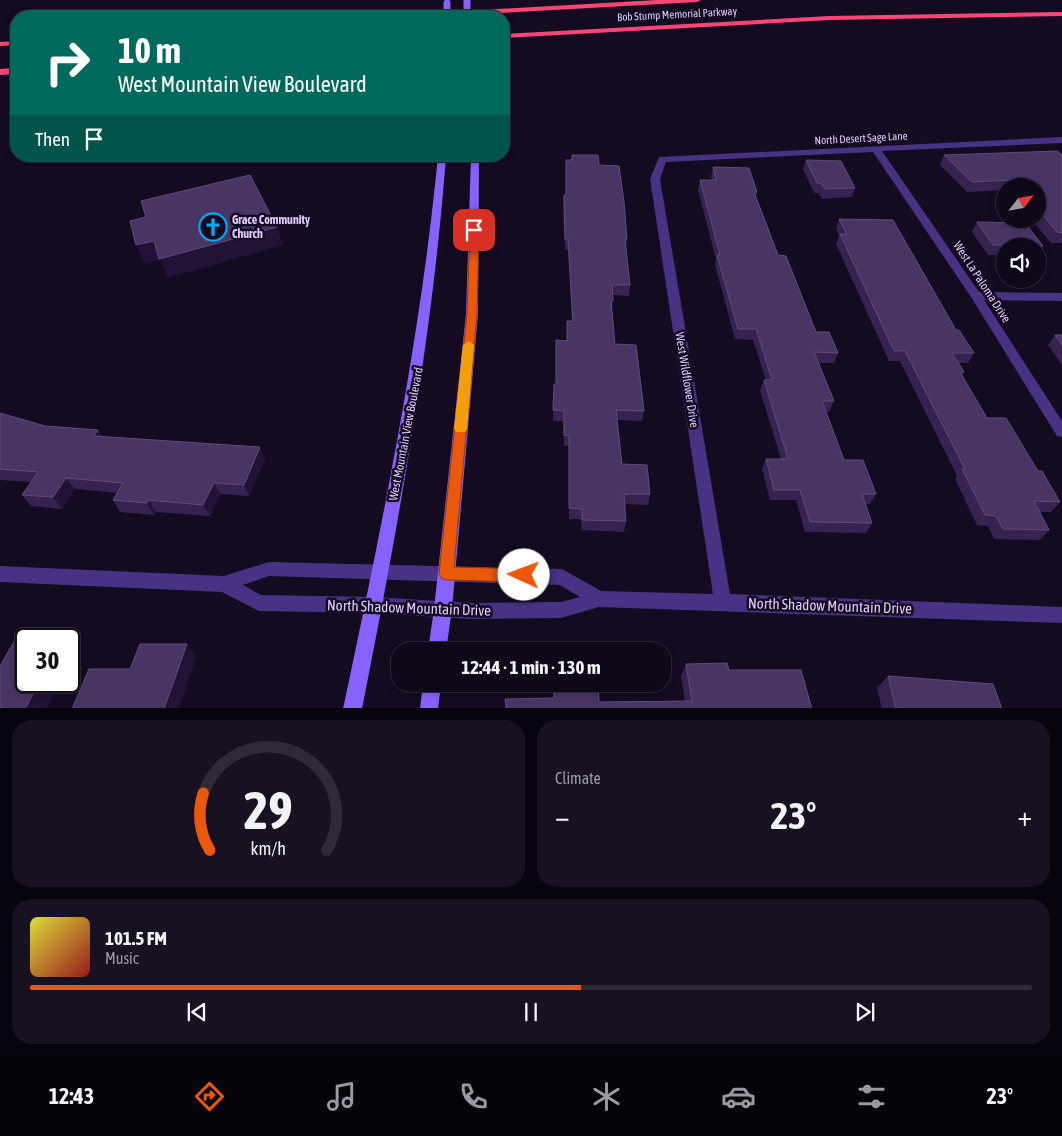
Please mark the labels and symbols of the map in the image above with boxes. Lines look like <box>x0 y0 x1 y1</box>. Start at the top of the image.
street label: Bob Stump Memorial Parkway <box>617 5 738 23</box>
street label: North Desert Sage Lane <box>814 130 908 146</box>
north arrow <box>996 178 1046 228</box>
pin <box>453 209 495 251</box>
church icon: Grace Community Church <box>198 212 228 242</box>
place label: Grace Community Church <box>232 213 310 241</box>
street label: West La Paloma Drive <box>951 239 1013 325</box>
street label: West Wildflower Drive <box>673 331 701 429</box>
street label: West Mountain View Boulevard <box>386 366 426 502</box>
position arrow <box>497 548 549 600</box>
street label: North Shadow Mountain Drive <box>748 594 913 617</box>
street label: North Shadow Mountain Drive <box>327 596 492 619</box>
speed limit sign: 30 <box>15 628 80 693</box>

